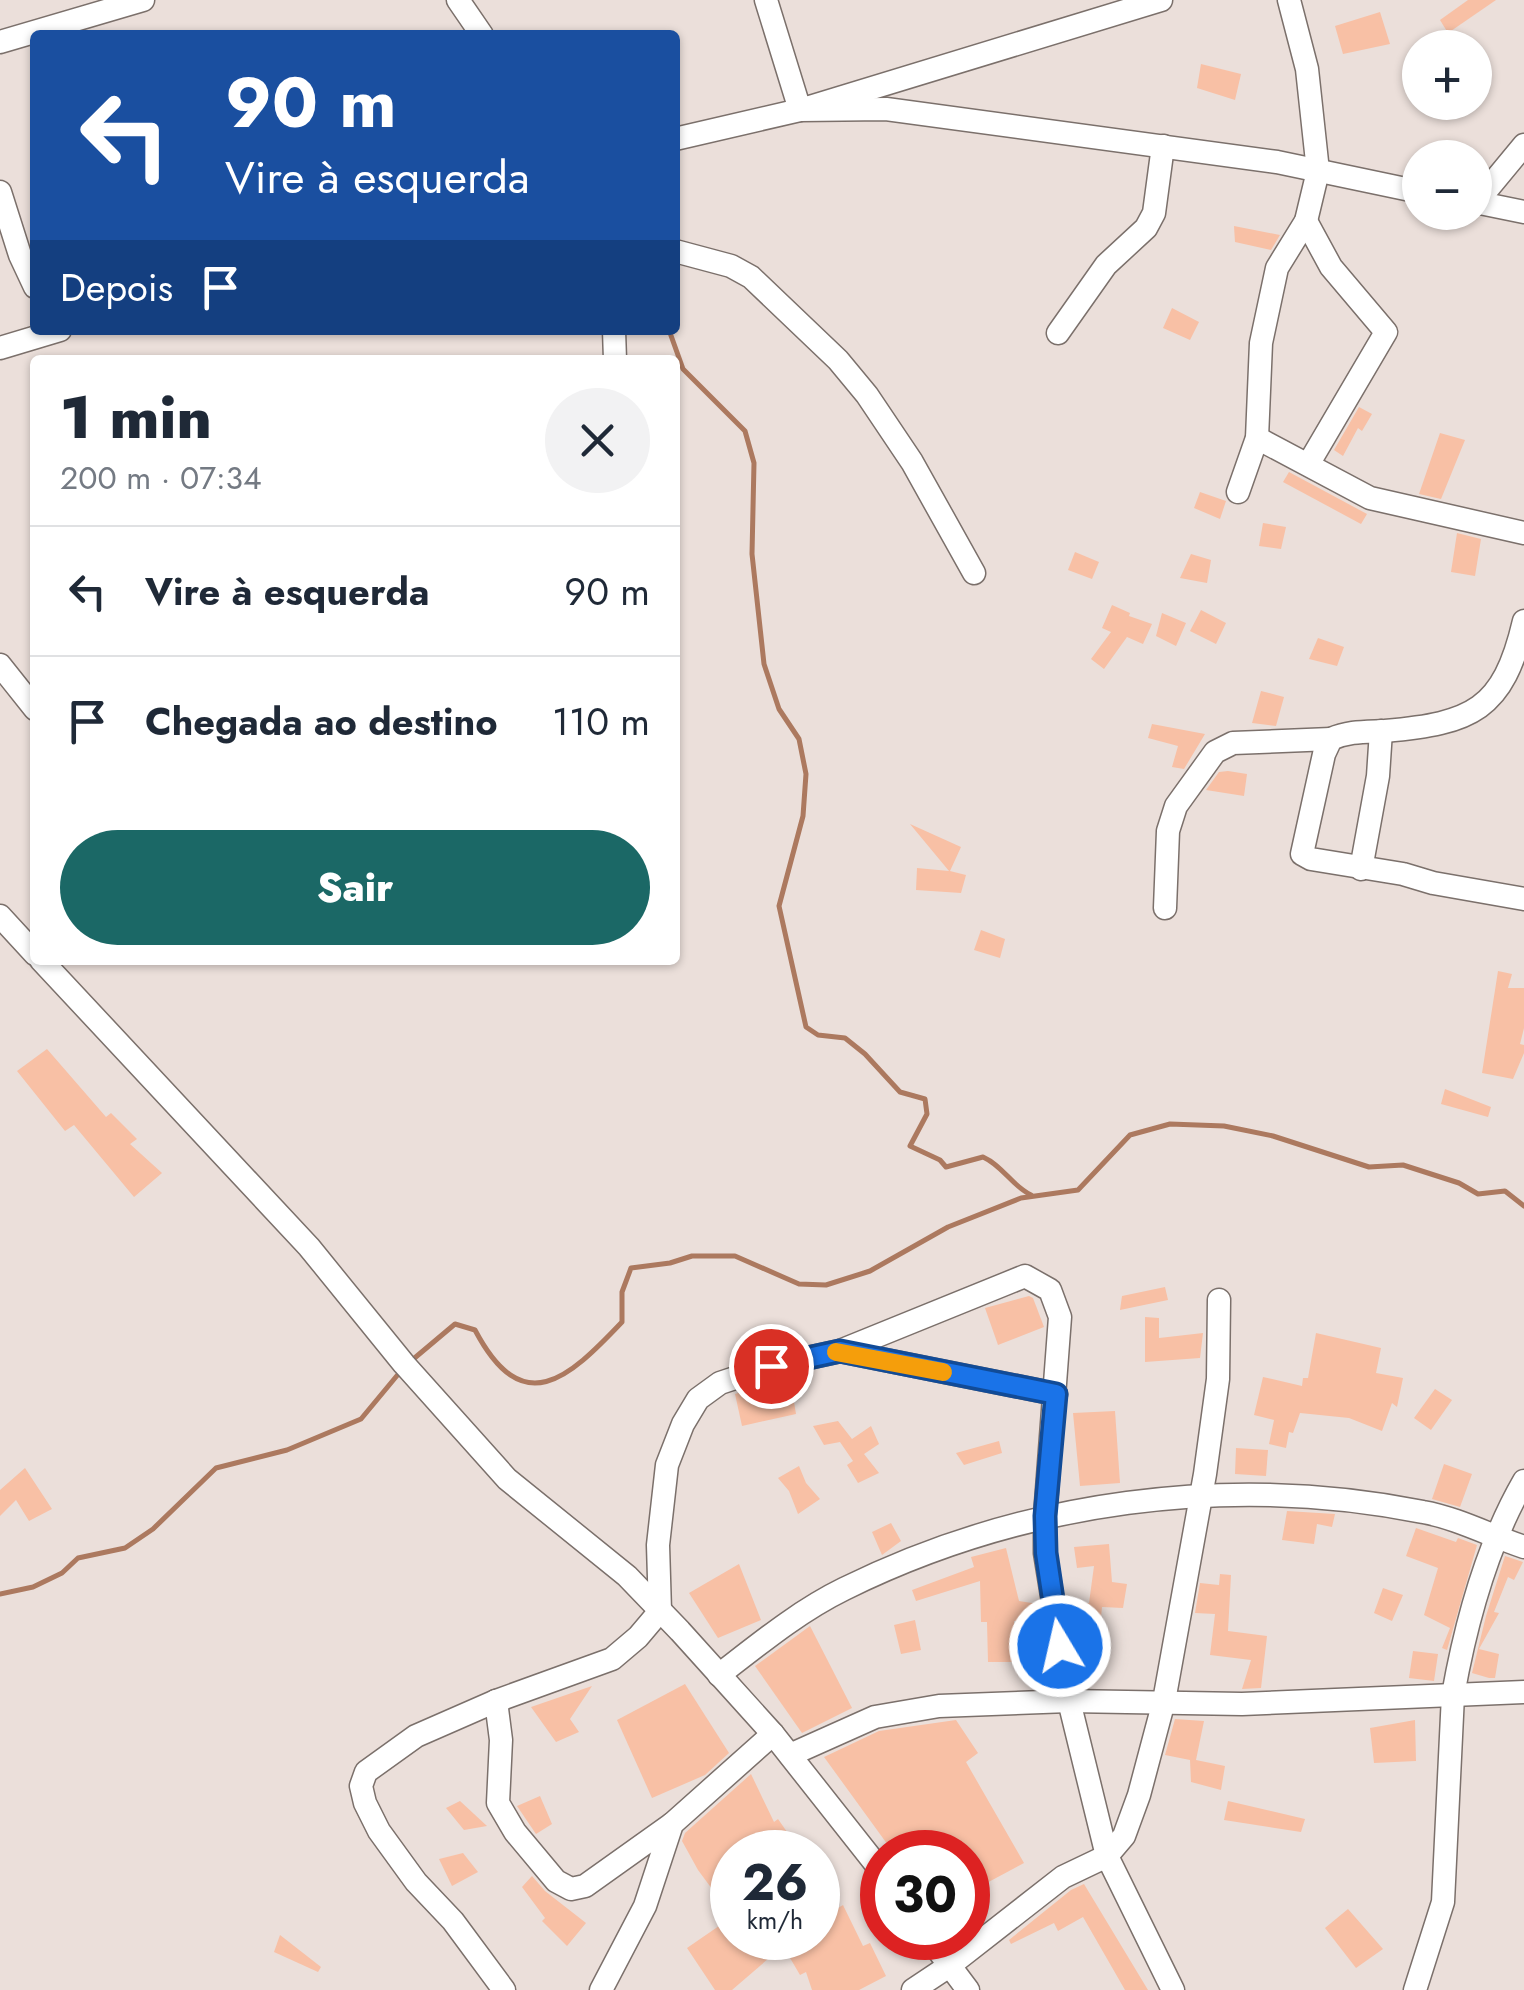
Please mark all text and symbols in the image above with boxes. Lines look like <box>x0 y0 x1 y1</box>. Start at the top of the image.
map controls <box>1402 30 1492 230</box>
button: + <box>1402 30 1492 120</box>
text: 90 m <box>225 52 397 153</box>
icon: left <box>60 70 190 200</box>
button: − <box>1402 140 1492 230</box>
text: Vire à esquerda <box>225 145 530 210</box>
text: Depois <box>60 260 173 315</box>
icon: arrive <box>193 260 248 315</box>
text: 1 min <box>60 374 212 461</box>
button: close <box>545 388 650 493</box>
text: 200 m · 07:34 <box>60 455 262 501</box>
icon: left <box>60 564 115 619</box>
text: Vire à esquerda <box>145 564 429 619</box>
text: 90 m <box>564 564 650 619</box>
icon: arrive <box>60 694 115 749</box>
text: Chegada ao destino <box>145 694 498 749</box>
text: 110 m <box>552 694 650 749</box>
button: Sair <box>60 830 650 945</box>
pin <box>729 1324 814 1409</box>
icon: arrive <box>744 1339 799 1394</box>
position arrow <box>1008 1594 1112 1698</box>
speed limit sign: 30 <box>860 1830 990 1960</box>
text: 26 <box>742 1846 808 1919</box>
text: km/h <box>747 1902 803 1938</box>

